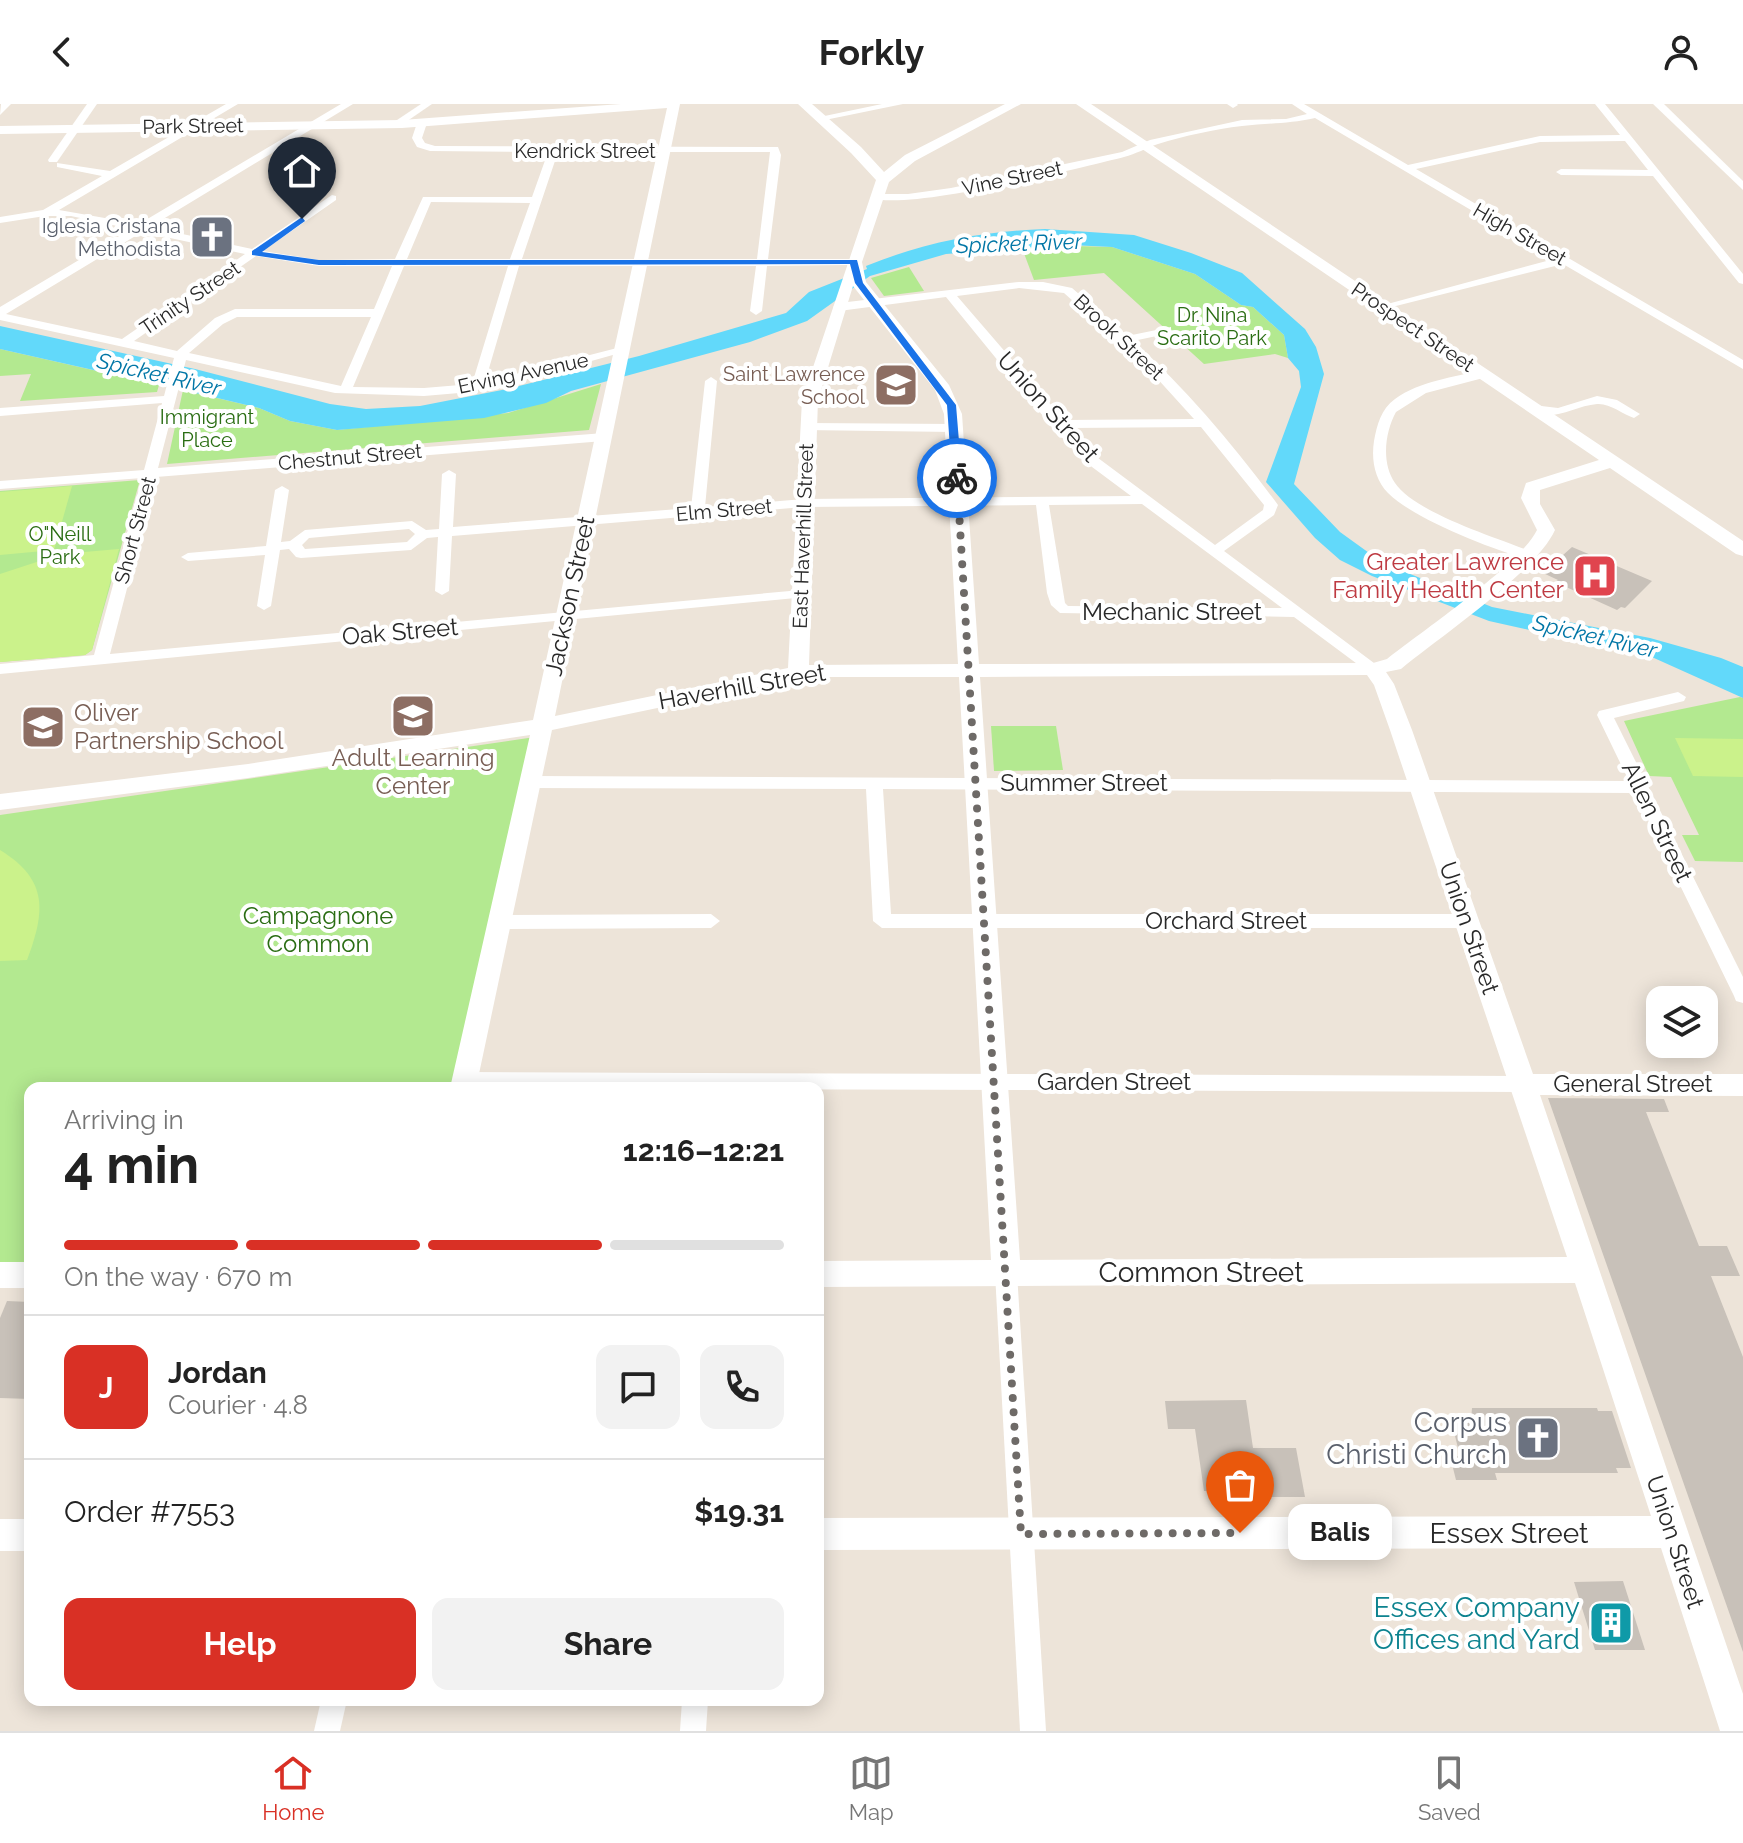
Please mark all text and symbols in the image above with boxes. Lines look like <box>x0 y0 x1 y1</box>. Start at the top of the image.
icon: back <box>40 30 84 74</box>
icon: person <box>1659 30 1703 74</box>
text: Forkly <box>819 31 924 73</box>
street label: Park Street <box>142 113 244 139</box>
pin <box>268 137 336 219</box>
street label: Kendrick Street <box>514 139 656 163</box>
icon: home <box>280 149 324 193</box>
street label: Vine Street <box>960 156 1065 200</box>
street label: High Street <box>1469 198 1571 270</box>
church icon: Iglesia Cristana Methodista <box>188 213 236 261</box>
place label: Iglesia Cristana Methodista <box>42 214 181 261</box>
water label: Spicket River <box>954 228 1084 258</box>
street label: Trinity Street <box>135 256 245 340</box>
street label: Prospect Street <box>1347 277 1479 377</box>
street label: Brook Street <box>1069 289 1169 385</box>
park label: Dr. Nina Scarito Park <box>1157 303 1267 350</box>
street label: Union Street <box>991 346 1105 468</box>
water label: Spicket River <box>94 347 225 401</box>
street label: Erving Avenue <box>456 347 591 399</box>
school or university icon: Saint Lawrence School <box>872 361 920 409</box>
place label: Saint Lawrence School <box>723 362 866 409</box>
park label: Immigrant Place <box>160 405 255 452</box>
courier <box>917 438 997 518</box>
street label: Chestnut Street <box>277 439 423 475</box>
street label: East Haverhill Street <box>788 443 818 629</box>
icon: bike <box>935 456 979 500</box>
street label: Short Street <box>109 473 161 586</box>
street label: Elm Street <box>675 494 773 526</box>
street label: Jackson Street <box>538 513 601 679</box>
park label: O"Neill Park <box>28 522 92 569</box>
place label: Greater Lawrence Family Health Center <box>1332 547 1565 604</box>
hospital icon: Greater Lawrence Family Health Center <box>1571 552 1619 600</box>
street label: Mechanic Street <box>1082 597 1262 626</box>
water label: Spicket River <box>1530 609 1661 663</box>
street label: Oak Street <box>341 612 459 651</box>
street label: Haverhill Street <box>656 658 828 715</box>
school or university icon: Adult Learning Center <box>389 692 437 740</box>
place label: Oliver Partnership School <box>74 698 284 755</box>
school or university icon: Oliver Partnership School <box>19 703 67 751</box>
place label: Adult Learning Center <box>331 743 495 800</box>
street label: Allen Street <box>1616 757 1699 887</box>
street label: Summer Street <box>1000 768 1168 797</box>
street label: Union Street <box>1433 858 1506 998</box>
park label: Campagnone Common <box>243 901 393 958</box>
street label: Orchard Street <box>1145 906 1307 935</box>
map controls <box>1646 986 1718 1058</box>
button: layers <box>1646 986 1718 1058</box>
street label: Garden Street <box>1037 1067 1191 1096</box>
street label: General Street <box>1553 1069 1713 1098</box>
text: Arriving in <box>64 1105 184 1135</box>
text: 12:16–12:21 <box>623 1133 784 1168</box>
text: 4 min <box>64 1134 199 1195</box>
street label: Common Street <box>1098 1256 1304 1289</box>
text: On the way · 670 m <box>64 1262 292 1292</box>
button: chat <box>596 1345 680 1429</box>
button: phone <box>700 1345 784 1429</box>
text: Jordan <box>168 1355 267 1390</box>
text: J <box>99 1370 113 1405</box>
text: Courier · 4.8 <box>168 1390 308 1420</box>
place label: Corpus Christi Church <box>1326 1406 1507 1471</box>
church icon: Corpus Christi Church <box>1514 1414 1562 1462</box>
pin <box>1206 1451 1274 1533</box>
icon: bag <box>1218 1463 1262 1507</box>
street label: Union Street <box>1640 1472 1711 1612</box>
text: Order #7553 <box>64 1494 235 1529</box>
text: $19.31 <box>694 1494 784 1529</box>
callout: Balis <box>1288 1505 1392 1561</box>
text: Balis <box>1310 1517 1370 1547</box>
street label: Essex Street <box>1430 1517 1589 1550</box>
place label: Essex Company Offices and Yard <box>1373 1591 1580 1656</box>
button: Help <box>64 1598 416 1690</box>
button: Share <box>432 1598 784 1690</box>
building icon: Essex Company Offices and Yard <box>1587 1599 1635 1647</box>
tab: Home <box>262 1751 324 1825</box>
tab: Map <box>849 1751 894 1825</box>
tab: Saved <box>1418 1751 1481 1825</box>

